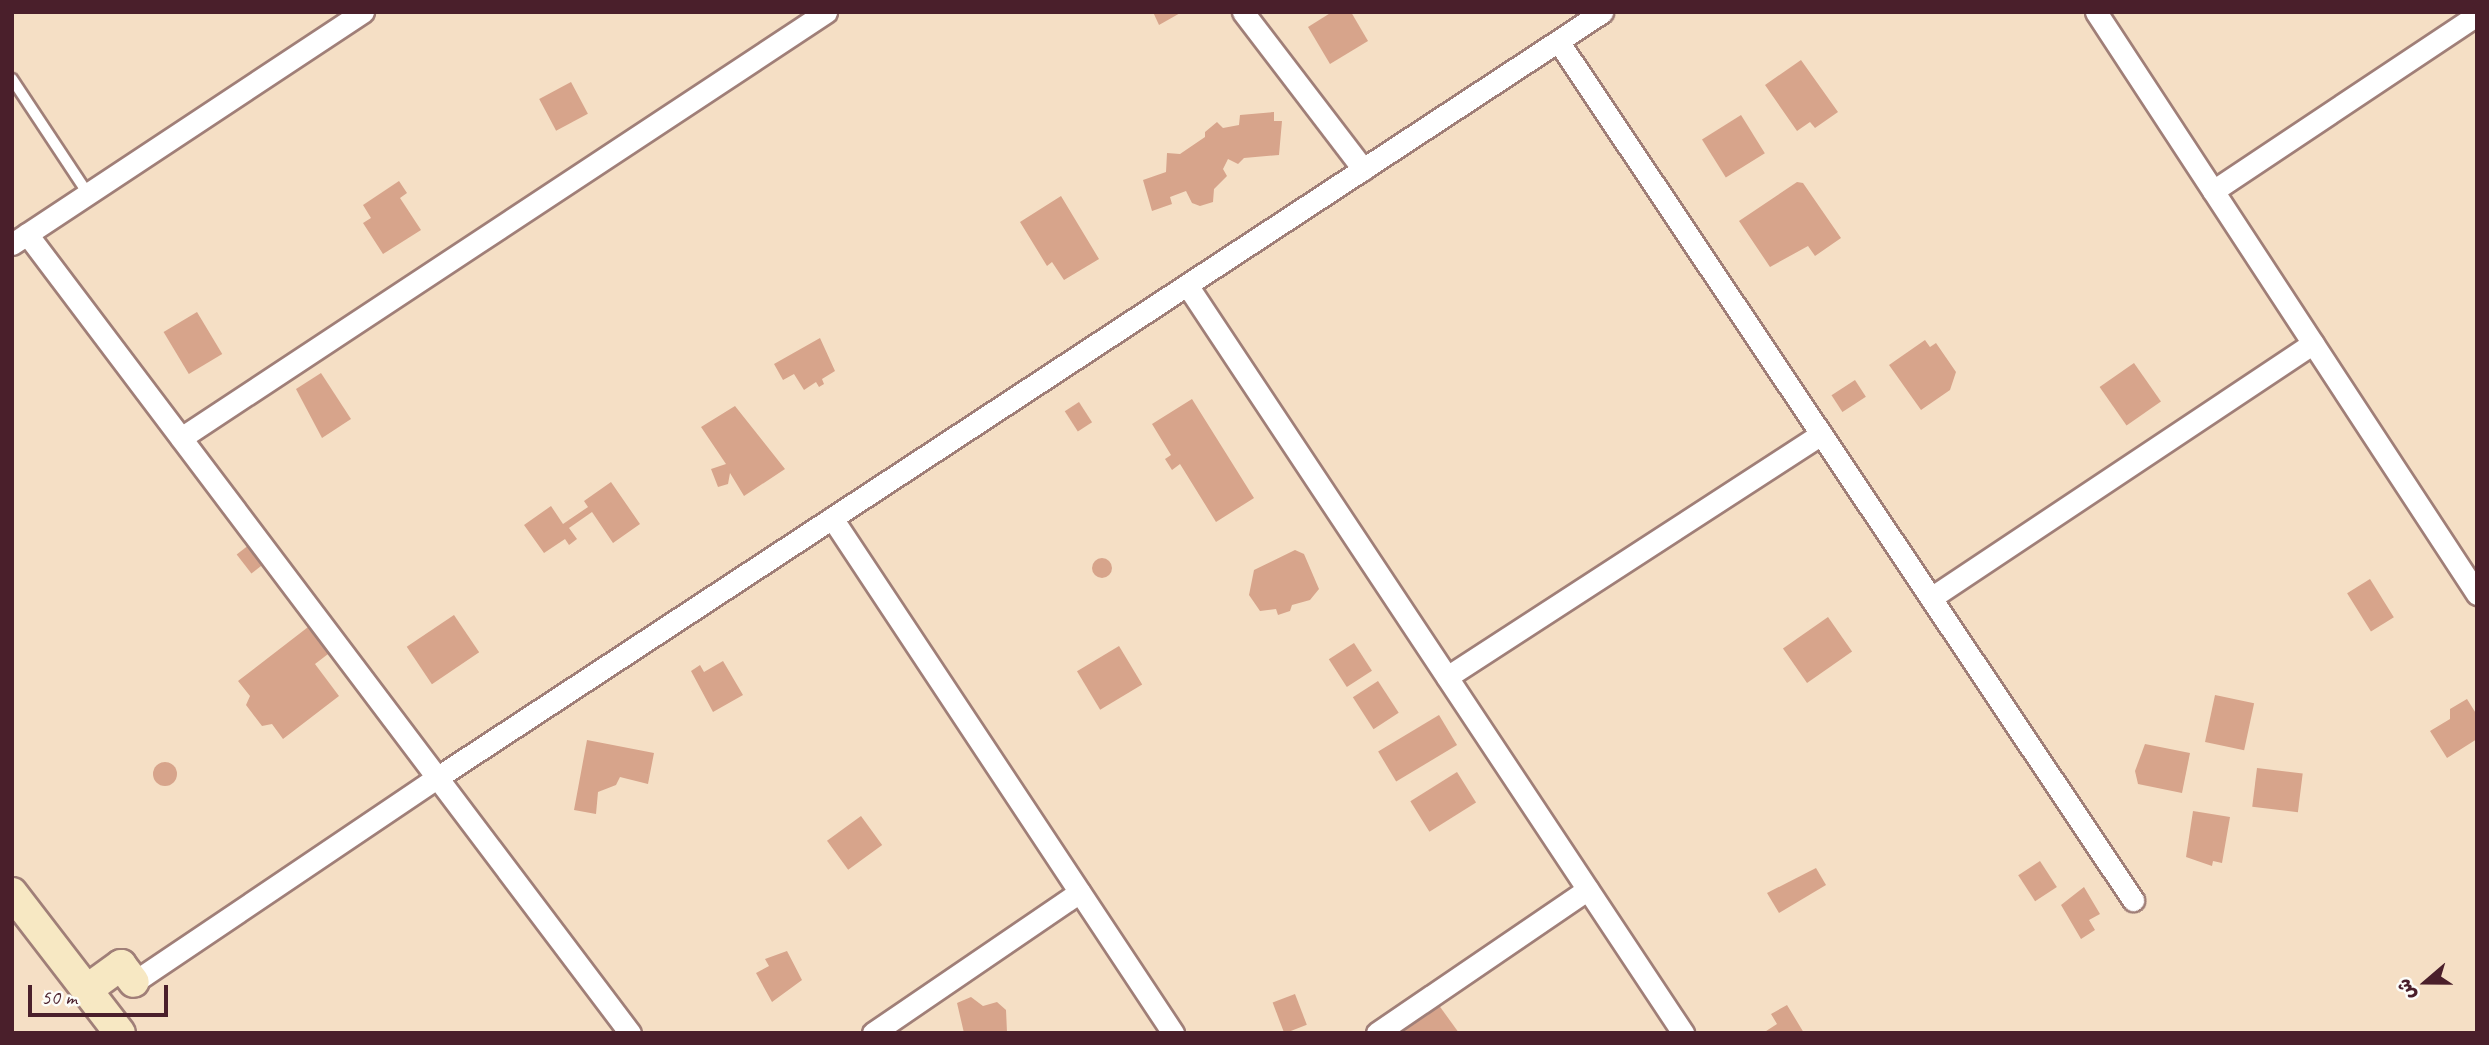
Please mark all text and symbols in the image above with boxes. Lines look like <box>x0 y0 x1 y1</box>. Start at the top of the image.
north arrow <box>2391 947 2461 1017</box>
scale bar <box>32 972 172 1016</box>
text: ش <box>2391 975 2421 1003</box>
text: 50 m <box>41 984 77 1010</box>

